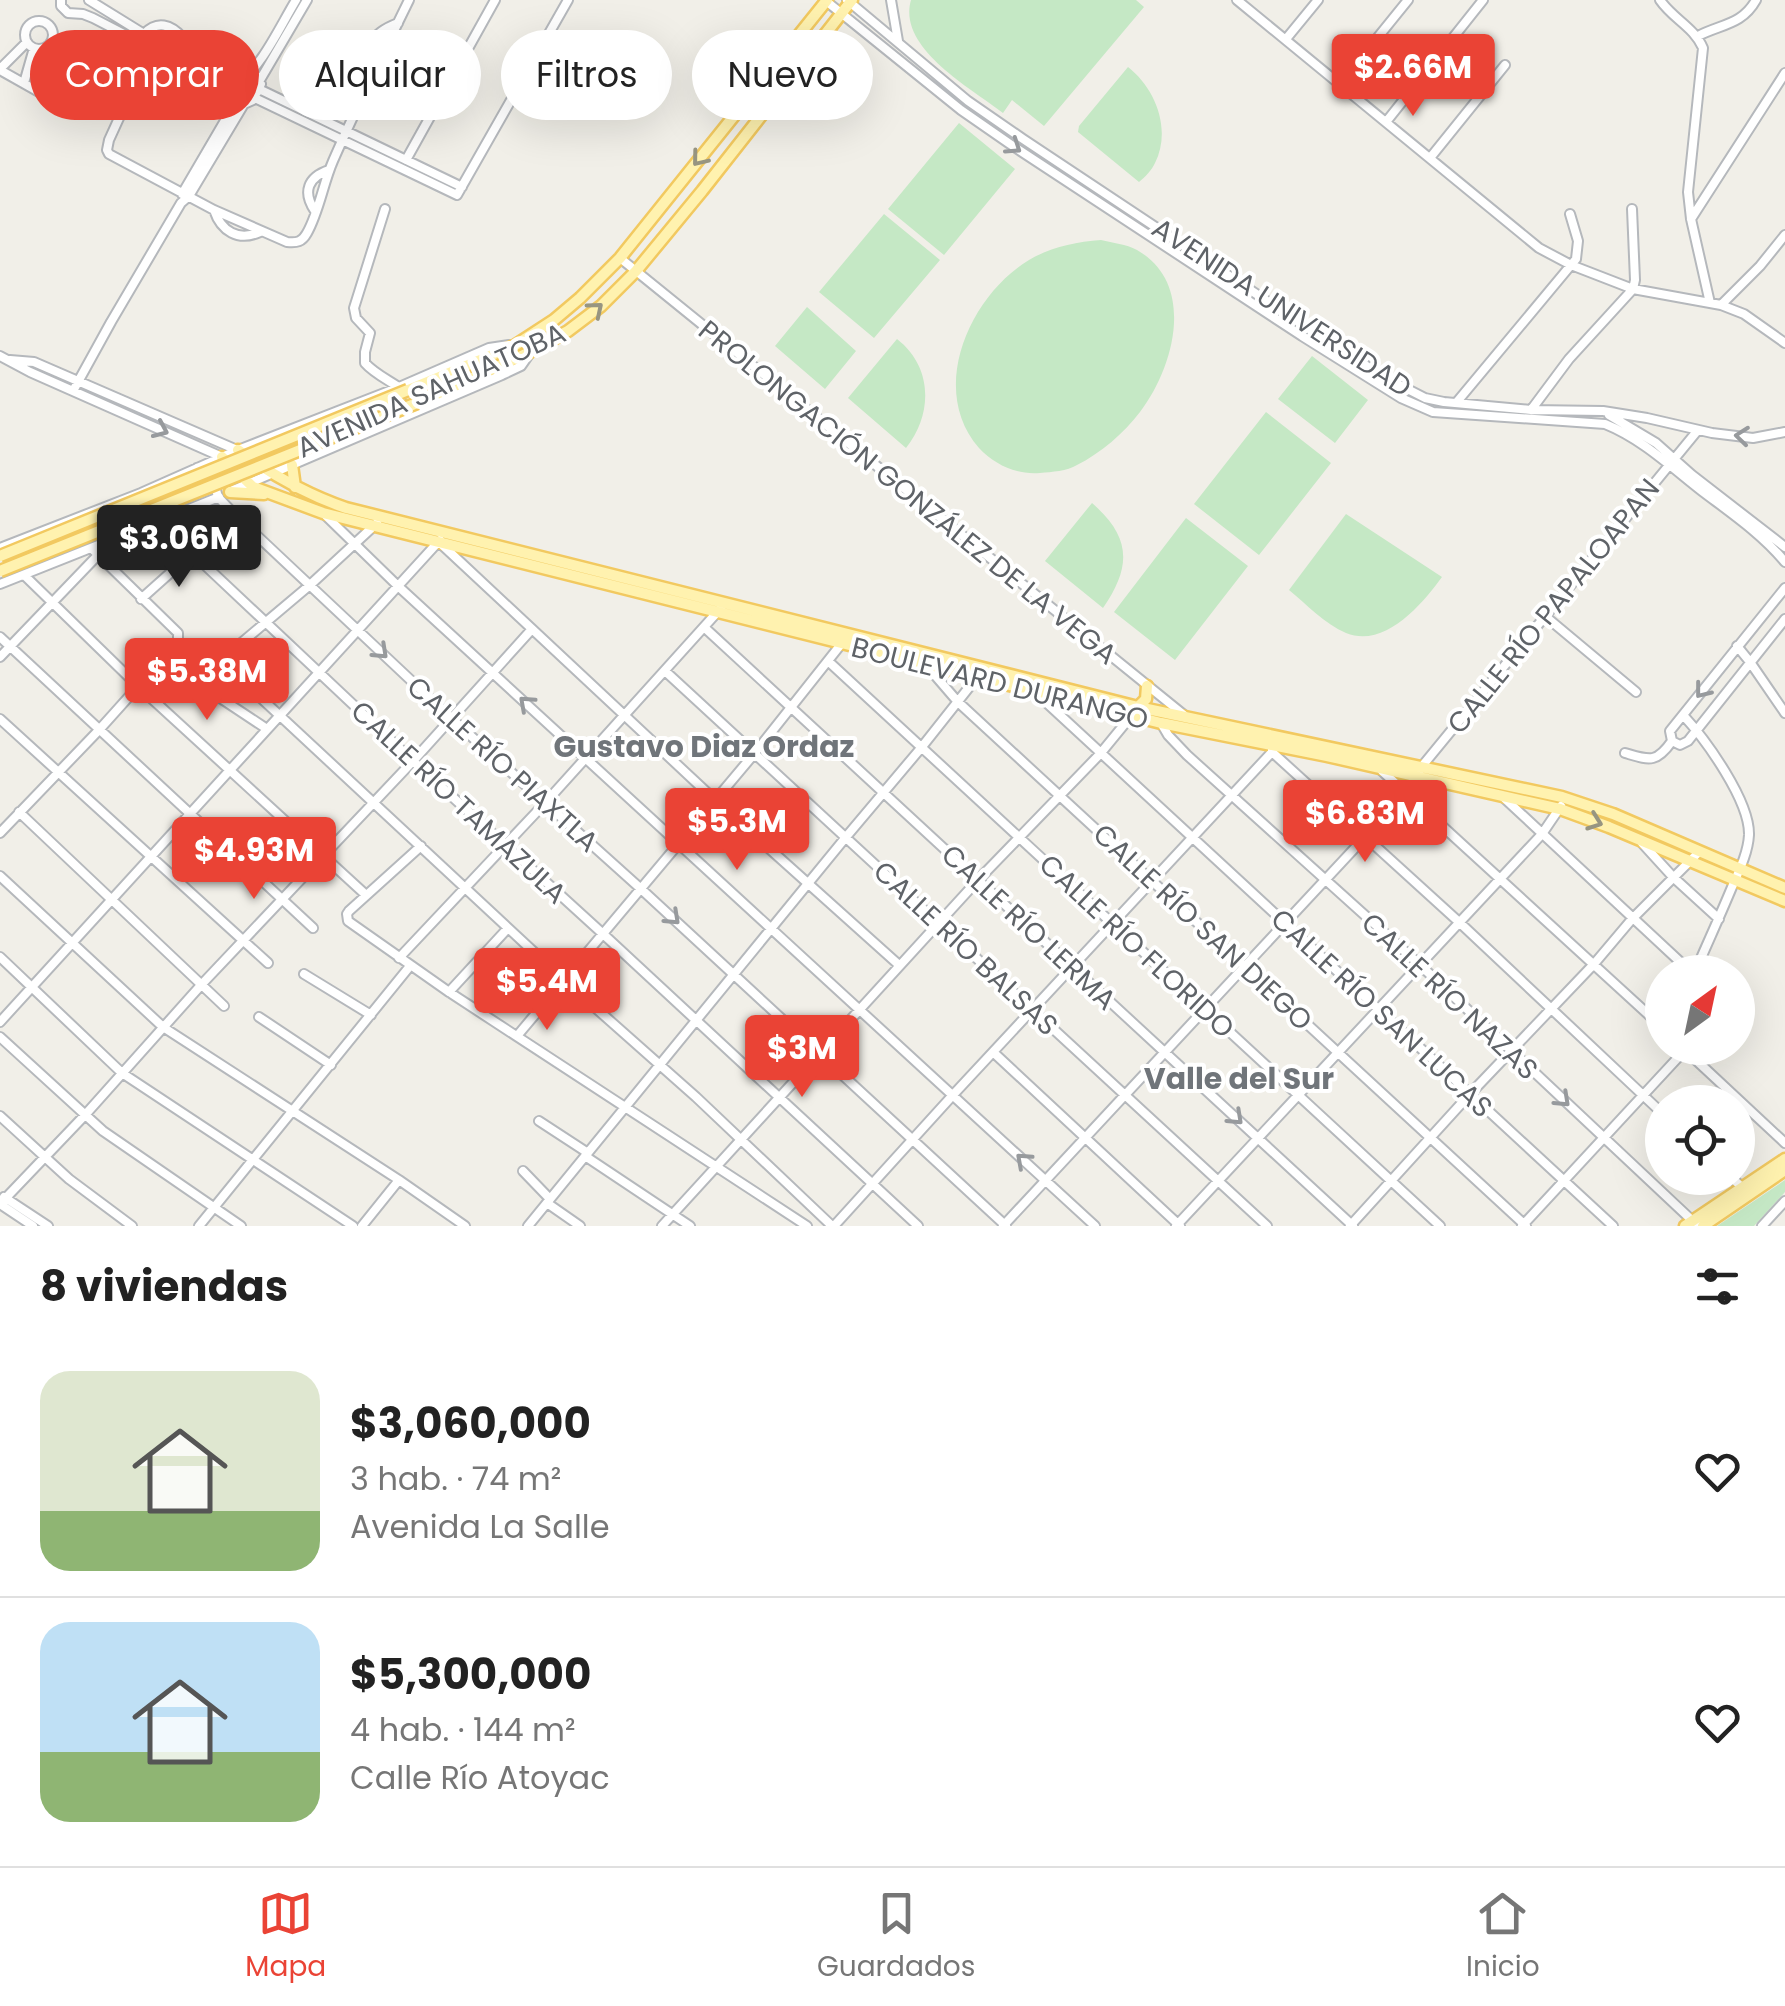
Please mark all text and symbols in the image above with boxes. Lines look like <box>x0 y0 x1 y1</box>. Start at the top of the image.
chip: Comprar <box>30 30 259 120</box>
chip: Alquilar <box>279 30 481 120</box>
chip: Filtros <box>501 30 672 120</box>
chip: Nuevo <box>692 30 873 120</box>
pin: $2.66M <box>1332 34 1494 119</box>
text: $2.66M <box>1354 44 1472 89</box>
one-way arrow <box>1003 134 1021 153</box>
one-way arrow <box>693 148 711 166</box>
street label: AVENIDA UNIVERSIDAD <box>1144 209 1419 406</box>
one-way arrow <box>584 303 602 321</box>
street label: PROLONGACIÓN GONZÁLEZ DE LA VEGA <box>690 311 1125 674</box>
street label: AVENIDA SAHUATOBA <box>291 314 572 467</box>
one-way arrow <box>151 418 169 438</box>
one-way arrow <box>1733 426 1749 447</box>
street label: CALLE RÍO PAPALOAPAN <box>1438 471 1669 742</box>
pin: $3.06M <box>98 505 260 590</box>
text: $3.06M <box>119 515 239 560</box>
street label: BOULEVARD DURANGO <box>847 628 1152 739</box>
pin: $5.38M <box>126 638 288 723</box>
one-way arrow <box>369 640 388 658</box>
text: $5.38M <box>147 648 267 693</box>
street label: CALLE RÍO PIAXTLA <box>398 668 607 861</box>
one-way arrow <box>1696 680 1714 698</box>
street label: CALLE RÍO TAMAZULA <box>342 692 575 913</box>
one-way arrow <box>519 697 538 715</box>
district label: Gustavo Diaz Ordaz <box>554 725 854 768</box>
pin: $6.83M <box>1284 780 1446 865</box>
pin: $5.3M <box>667 788 807 873</box>
text: $6.83M <box>1305 790 1425 835</box>
text: $5.3M <box>687 798 787 843</box>
one-way arrow <box>1585 810 1603 830</box>
street label: CALLE RÍO SAN DIEGO <box>1084 815 1321 1040</box>
pin: $4.93M <box>173 817 335 902</box>
text: $4.93M <box>194 827 314 872</box>
street label: CALLE RÍO LERMA <box>933 836 1125 1019</box>
street label: CALLE RÍO FLORIDO <box>1031 846 1243 1047</box>
street label: CALLE RÍO BALSAS <box>865 852 1067 1044</box>
street label: CALLE RÍO SAN LUCAS <box>1262 900 1501 1127</box>
street label: CALLE RÍO NAZAS <box>1353 904 1547 1089</box>
one-way arrow <box>661 906 679 924</box>
pin: $5.4M <box>477 948 617 1033</box>
north arrow <box>1645 955 1755 1065</box>
map controls <box>1645 955 1755 1195</box>
text: $5.4M <box>496 958 598 1003</box>
pin: $3M <box>754 1015 850 1100</box>
text: $3M <box>767 1025 837 1070</box>
district label: Valle del Sur <box>1144 1057 1334 1100</box>
button: locate <box>1645 1085 1755 1195</box>
one-way arrow <box>1551 1089 1570 1107</box>
one-way arrow <box>1225 1106 1243 1124</box>
one-way arrow <box>1016 1153 1035 1171</box>
text: 8 viviendas <box>40 1257 288 1316</box>
icon: filters <box>1690 1259 1745 1314</box>
text: $3,060,000 <box>350 1394 591 1453</box>
icon: home <box>120 1411 240 1531</box>
icon: heart <box>1690 1444 1745 1499</box>
text: 3 hab. · 74 m² <box>350 1456 561 1501</box>
text: Avenida La Salle <box>350 1504 610 1549</box>
text: $5,300,000 <box>350 1645 591 1704</box>
icon: home <box>120 1662 240 1782</box>
icon: heart <box>1690 1695 1745 1750</box>
text: 4 hab. · 144 m² <box>350 1707 576 1752</box>
text: Calle Río Atoyac <box>350 1755 610 1800</box>
tab: Mapa <box>245 1886 326 1988</box>
tab: Guardados <box>817 1886 975 1988</box>
tab: Inicio <box>1466 1886 1540 1988</box>

